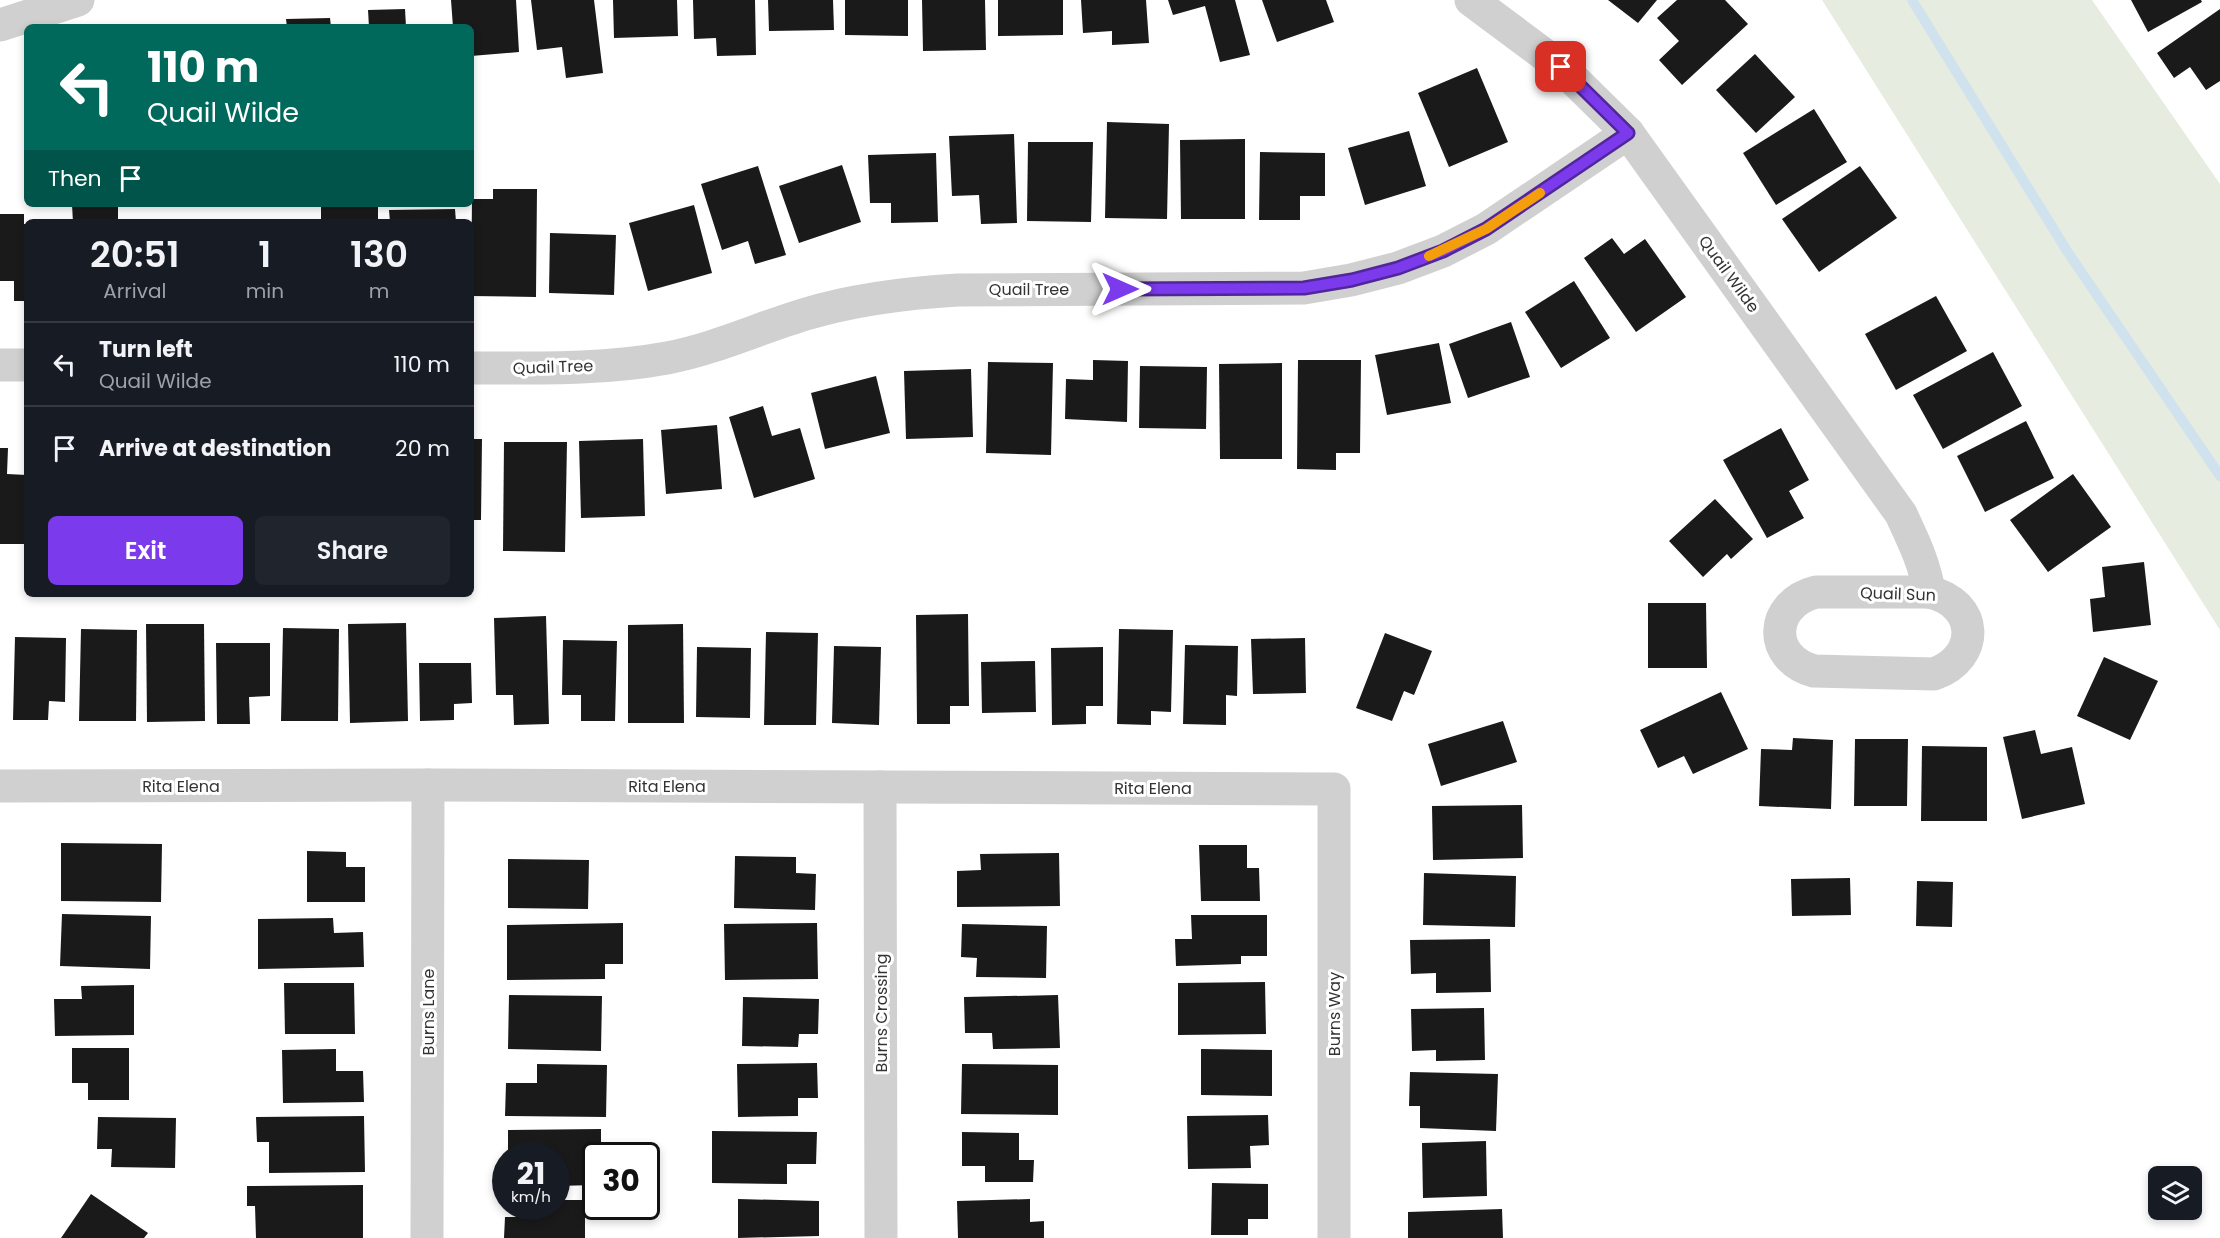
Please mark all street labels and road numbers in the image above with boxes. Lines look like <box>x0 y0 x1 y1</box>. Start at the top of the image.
street label: Quail Wilde <box>1693 231 1765 317</box>
street label: Quail Tree <box>989 278 1069 301</box>
street label: Quail Tree <box>512 354 594 380</box>
street label: Quail Sun <box>1860 581 1936 607</box>
street label: Rita Elena <box>142 775 220 798</box>
street label: Rita Elena <box>628 775 706 798</box>
street label: Rita Elena <box>1114 777 1192 800</box>
street label: Burns Crossing <box>870 953 893 1073</box>
street label: Burns Lane <box>417 969 440 1055</box>
street label: Burns Way <box>1323 972 1346 1056</box>

